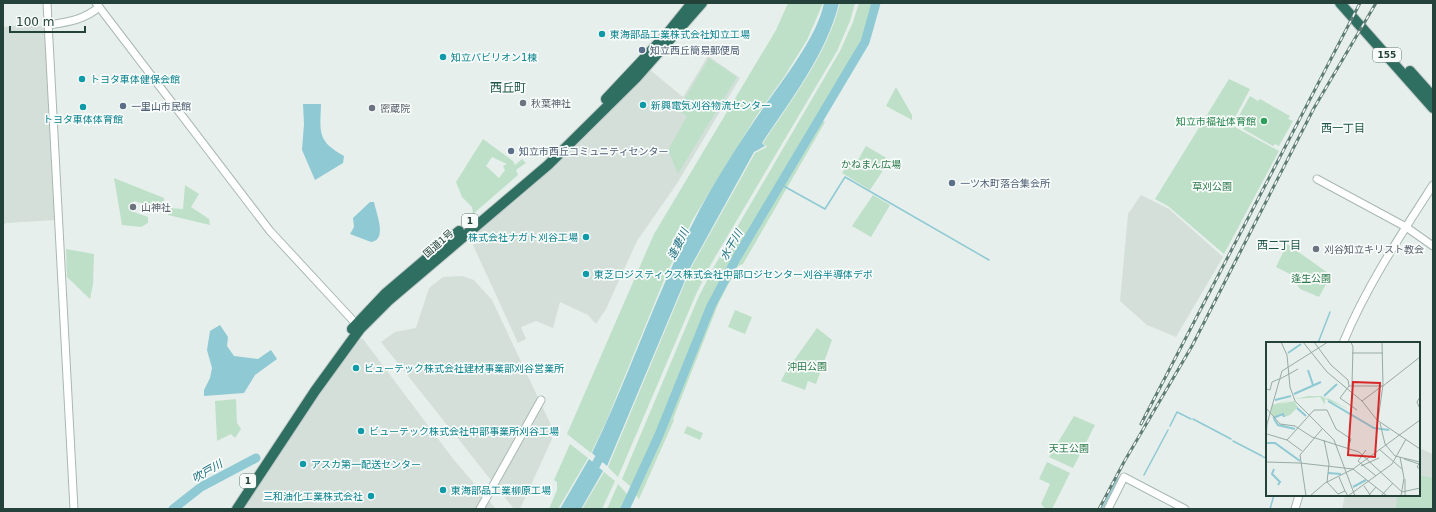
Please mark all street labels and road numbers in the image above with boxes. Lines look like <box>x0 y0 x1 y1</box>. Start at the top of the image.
road number: 155 <box>1373 48 1401 62</box>
road number: 1 <box>462 214 478 228</box>
street label: 国道1号 <box>421 227 456 259</box>
road number: 1 <box>240 474 256 488</box>

